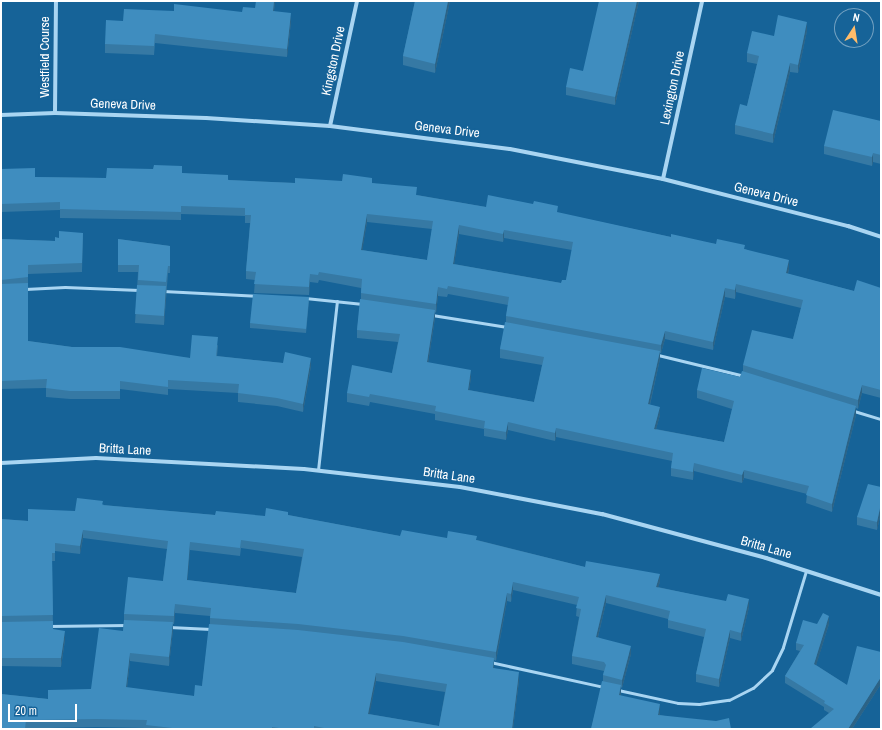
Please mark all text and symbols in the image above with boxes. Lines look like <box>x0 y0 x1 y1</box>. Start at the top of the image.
north arrow <box>834 8 874 48</box>
text: N <box>852 10 861 25</box>
street label: Westfield Course <box>37 16 53 98</box>
street label: Kingston Drive <box>319 25 349 97</box>
street label: Lexington Drive <box>658 50 688 126</box>
street label: Geneva Drive <box>90 96 156 114</box>
street label: Geneva Drive <box>413 118 481 142</box>
street label: Geneva Drive <box>732 179 800 211</box>
street label: Britta Lane <box>99 441 151 459</box>
street label: Britta Lane <box>422 465 476 487</box>
street label: Britta Lane <box>739 533 793 563</box>
scale bar <box>10 696 79 722</box>
text: 20 m <box>15 703 37 719</box>

